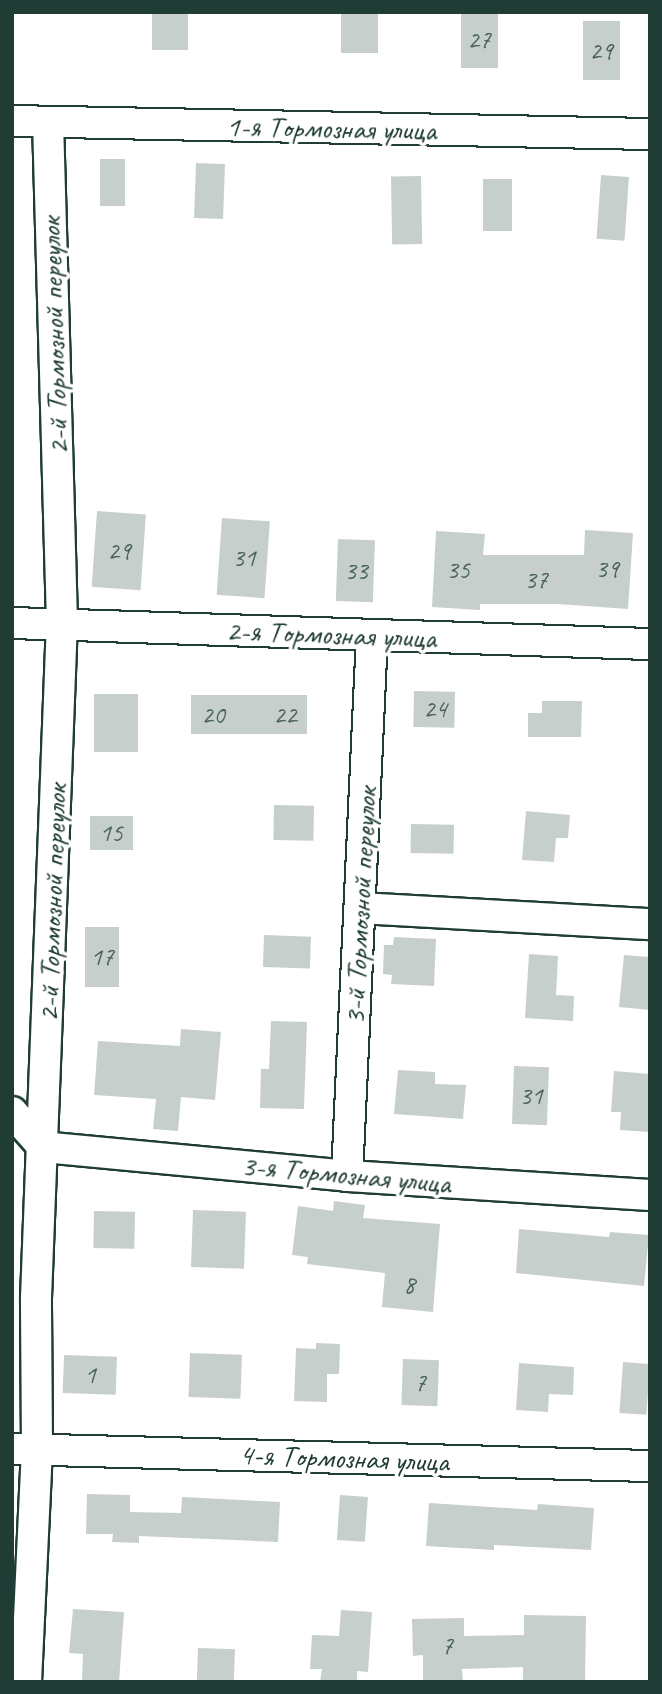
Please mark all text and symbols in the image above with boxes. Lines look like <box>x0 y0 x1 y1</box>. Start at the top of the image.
house number: 27 <box>467 24 491 56</box>
house number: 29 <box>589 35 613 67</box>
street label: 1-я Тормозная улица <box>225 108 437 148</box>
street label: 2-й Тормозной переулок <box>32 217 76 455</box>
house number: 29 <box>107 535 131 567</box>
house number: 31 <box>232 542 256 574</box>
house number: 39 <box>595 553 619 585</box>
house number: 35 <box>446 554 470 586</box>
house number: 33 <box>344 555 368 587</box>
house number: 37 <box>524 564 548 596</box>
street label: 2-я Тормозная улица <box>225 612 437 656</box>
house number: 24 <box>423 693 447 725</box>
house number: 20 <box>201 699 225 731</box>
house number: 22 <box>273 699 297 731</box>
street label: 2-й Тормозной переулок <box>30 784 74 1022</box>
street label: 3-й Тормозной переулок <box>336 786 384 1026</box>
house number: 15 <box>99 817 123 849</box>
house number: 17 <box>90 941 114 973</box>
house number: 31 <box>519 1080 543 1112</box>
street label: 3-я Тормозная улица <box>239 1147 453 1201</box>
house number: 8 <box>403 1269 415 1301</box>
house number: 1 <box>84 1359 96 1391</box>
house number: 7 <box>414 1367 426 1399</box>
street label: 4-я Тормозная улица <box>238 1436 450 1480</box>
house number: 7 <box>441 1630 453 1662</box>

